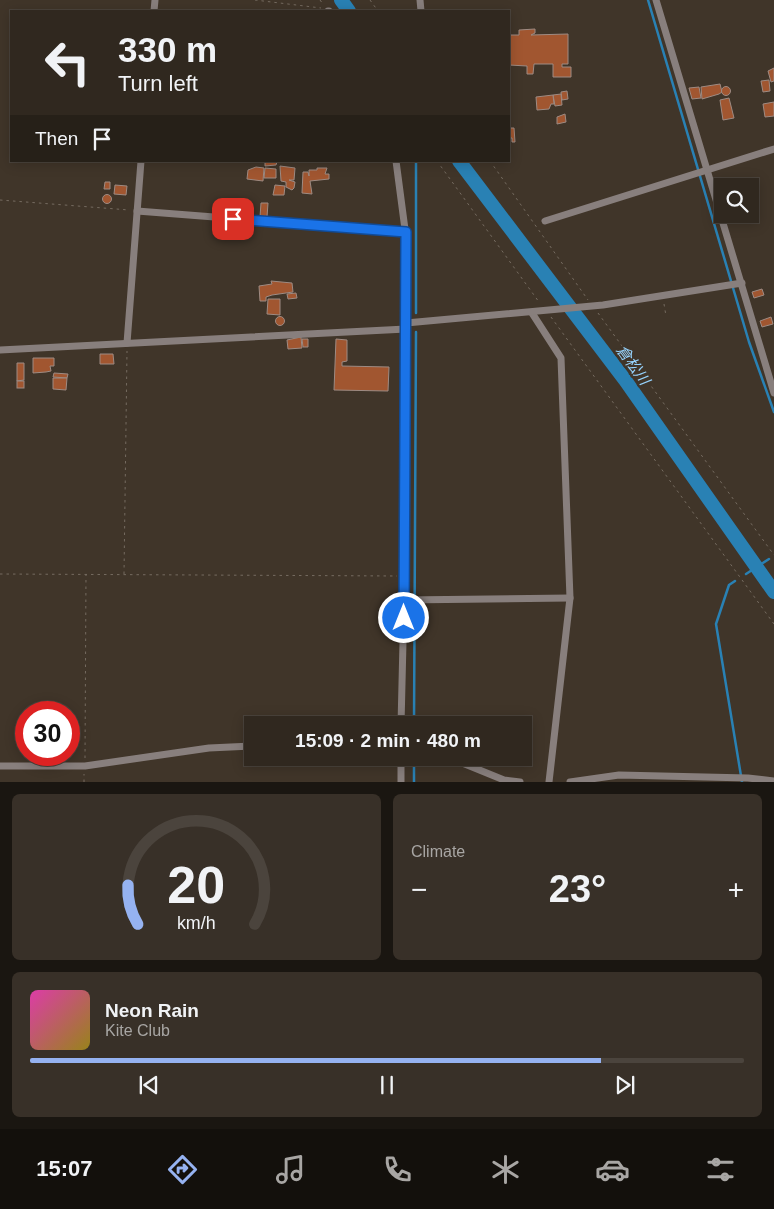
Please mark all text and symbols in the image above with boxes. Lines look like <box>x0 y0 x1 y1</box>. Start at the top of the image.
icon: left <box>35 30 100 95</box>
text: 330 m <box>118 30 217 69</box>
text: Turn left <box>118 71 198 96</box>
icon: arrive <box>88 125 116 153</box>
text: Then <box>35 128 78 149</box>
map controls <box>714 178 759 223</box>
button: search <box>714 178 759 223</box>
pin <box>212 198 254 240</box>
icon: arrive <box>219 205 247 233</box>
water label: 倉松川 <box>613 342 655 390</box>
position arrow <box>377 591 429 643</box>
speed limit sign: 30 <box>15 701 80 766</box>
text: 15:09 · 2 min · 480 m <box>295 730 481 751</box>
text: Climate <box>411 843 465 860</box>
text: 20 <box>168 856 225 914</box>
text: 23° <box>549 868 606 910</box>
text: − <box>411 874 427 905</box>
text: + <box>728 874 744 905</box>
text: km/h <box>177 913 216 933</box>
text: Neon Rain <box>105 1000 199 1021</box>
text: Kite Club <box>105 1022 170 1039</box>
icon: previous <box>135 1071 163 1099</box>
icon: pause <box>373 1071 401 1099</box>
icon: next <box>611 1071 639 1099</box>
icon: directions <box>165 1152 200 1187</box>
icon: music <box>273 1152 308 1187</box>
icon: phone <box>380 1152 415 1187</box>
icon: climate <box>488 1152 523 1187</box>
icon: car <box>595 1152 630 1187</box>
icon: filters <box>703 1152 738 1187</box>
text: 15:07 <box>36 1156 93 1181</box>

